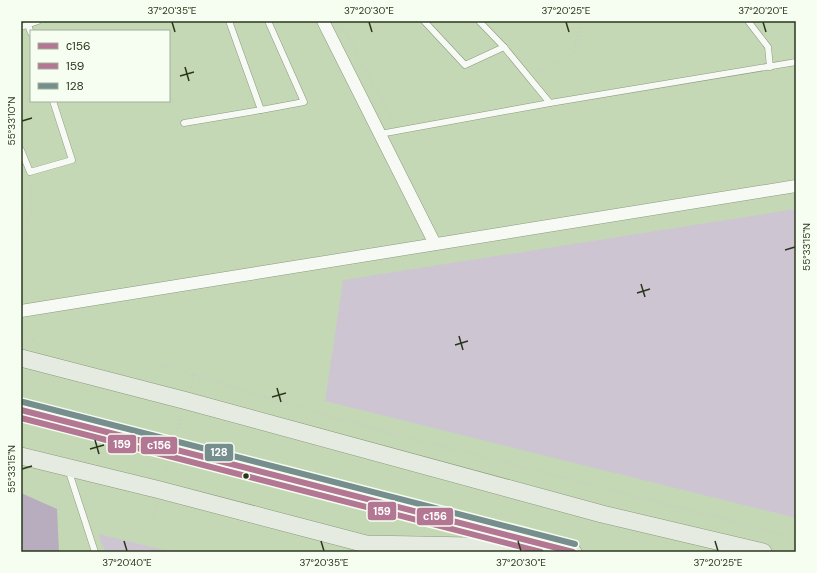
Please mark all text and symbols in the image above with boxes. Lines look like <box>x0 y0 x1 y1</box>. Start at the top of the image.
text: 37°20'35"E <box>148 4 197 17</box>
text: 37°20'30"E <box>344 4 394 17</box>
text: 37°20'25"E <box>542 4 591 17</box>
text: 37°20'20"E <box>738 4 788 17</box>
legend <box>30 30 170 102</box>
text: с156 <box>66 38 91 54</box>
text: 159 <box>66 58 84 74</box>
text: 128 <box>66 78 84 94</box>
text: 55°33'10"N <box>5 97 18 145</box>
text: 55°33'15"N <box>800 223 813 271</box>
line badge: 159 <box>107 434 137 454</box>
line badge: с156 <box>140 436 178 455</box>
text: 159 <box>113 437 131 451</box>
text: с156 <box>147 438 171 452</box>
line badge: 128 <box>204 443 234 462</box>
text: 55°33'15"N <box>5 445 18 493</box>
text: 128 <box>210 445 228 459</box>
unlabelled marker <box>241 471 251 481</box>
line badge: 159 <box>367 501 397 521</box>
text: 159 <box>373 504 391 518</box>
line badge: с156 <box>416 507 454 526</box>
text: с156 <box>423 509 447 523</box>
text: 37°20'40"E <box>102 556 152 569</box>
text: 37°20'35"E <box>300 556 349 569</box>
text: 37°20'30"E <box>496 556 546 569</box>
text: 37°20'25"E <box>694 556 743 569</box>

